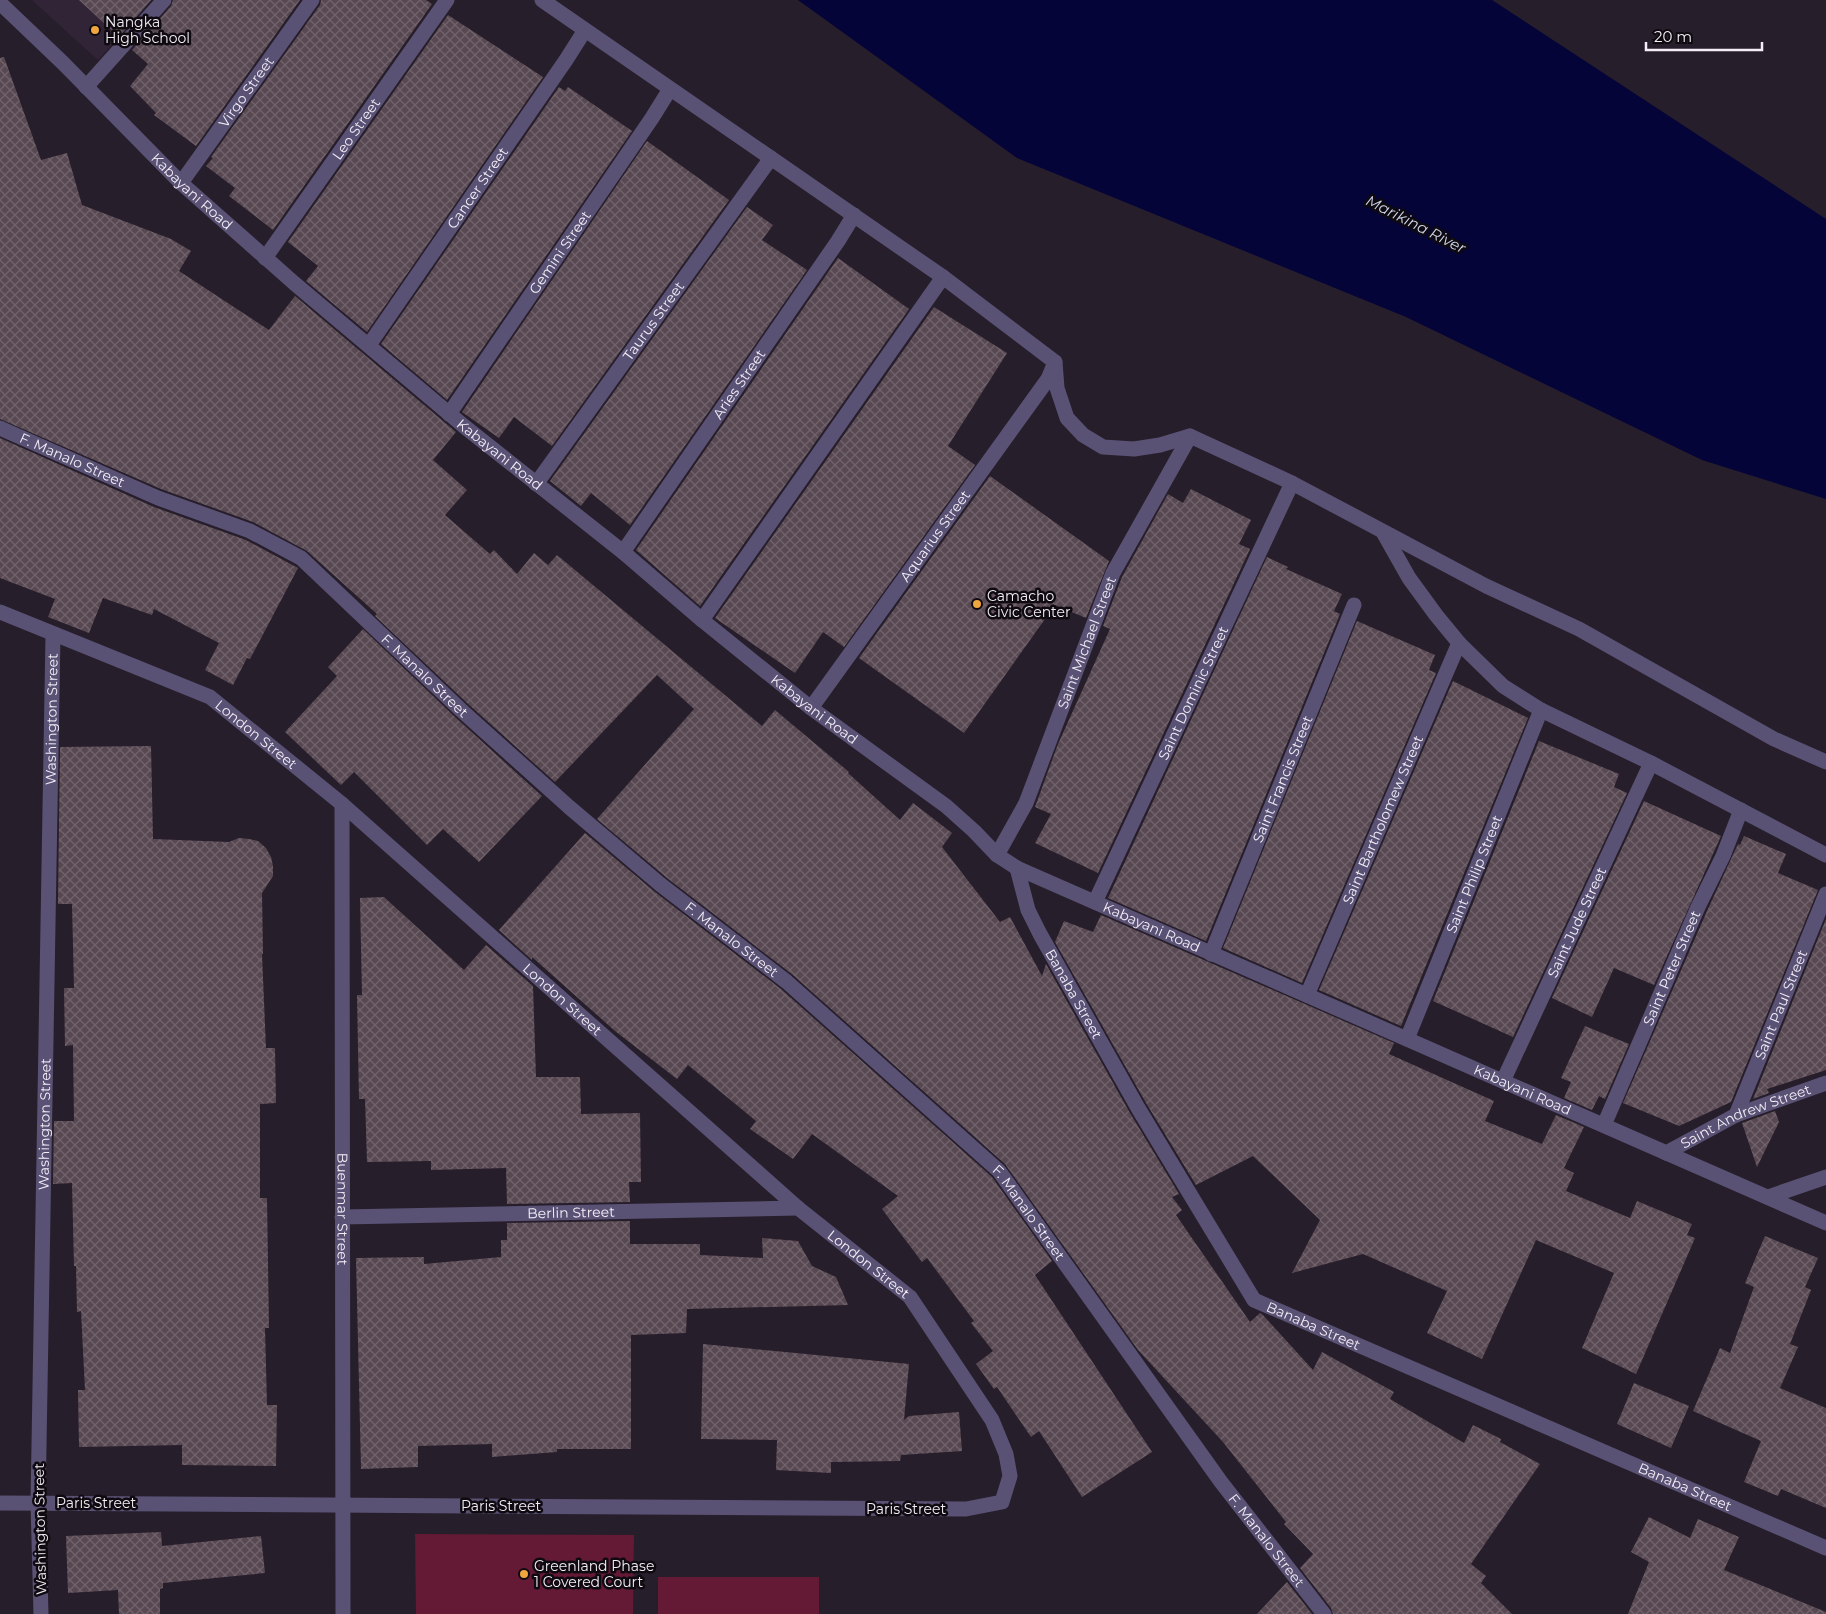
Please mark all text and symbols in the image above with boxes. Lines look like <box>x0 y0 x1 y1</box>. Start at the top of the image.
place label: Nangka High School <box>105 13 190 47</box>
scale bar <box>1646 20 1762 52</box>
marker: Nangka High School <box>89 24 101 36</box>
text: 20 m <box>1654 27 1692 46</box>
street label: Virgo Street <box>215 53 278 131</box>
street label: Leo Street <box>328 94 384 163</box>
street label: Cancer Street <box>443 143 512 232</box>
street label: Kabayani Road <box>148 149 236 233</box>
water label: Marikina River <box>1363 191 1470 258</box>
street label: Gemini Street <box>525 207 595 298</box>
street label: Taurus Street <box>619 278 688 364</box>
street label: Aries Street <box>709 346 770 423</box>
street label: Kabayani Road <box>453 415 546 494</box>
street label: F. Manalo Street <box>17 429 128 491</box>
street label: Aquarius Street <box>896 486 974 585</box>
street label: Saint Michael Street <box>1053 573 1120 712</box>
place label: Camacho Civic Center <box>987 587 1071 621</box>
marker: Camacho Civic Center <box>971 598 983 610</box>
street label: Saint Dominic Street <box>1154 623 1233 763</box>
street label: F. Manalo Street <box>377 630 472 721</box>
street label: Washington Street <box>41 653 62 785</box>
street label: Kabayani Road <box>767 670 861 748</box>
street label: London Street <box>212 696 301 773</box>
street label: Saint Francis Street <box>1249 713 1317 845</box>
street label: Saint Bartholomew Street <box>1338 732 1427 907</box>
street label: Saint Philip Street <box>1442 812 1506 936</box>
street label: Saint Jude Street <box>1543 864 1610 981</box>
street label: F. Manalo Street <box>681 898 782 981</box>
street label: Kabayani Road <box>1100 898 1203 956</box>
street label: Saint Peter Street <box>1639 907 1705 1028</box>
street label: Banaba Street <box>1041 946 1106 1042</box>
street label: Saint Paul Street <box>1751 947 1811 1062</box>
street label: London Street <box>519 959 606 1039</box>
street label: Washington Street <box>34 1058 55 1190</box>
street label: Kabayani Road <box>1471 1061 1574 1119</box>
street label: Saint Andrew Street <box>1677 1080 1813 1152</box>
street label: Buenmar Street <box>333 1153 352 1266</box>
street label: F. Manalo Street <box>989 1161 1069 1264</box>
street label: Berlin Street <box>527 1203 615 1222</box>
street label: London Street <box>824 1226 914 1303</box>
street label: Banaba Street <box>1264 1298 1363 1354</box>
street label: Banaba Street <box>1635 1459 1735 1515</box>
street label: Washington Street <box>30 1463 50 1595</box>
street label: F. Manalo Street <box>1225 1490 1309 1591</box>
street label: Paris Street <box>56 1494 136 1512</box>
street label: Paris Street <box>461 1497 541 1515</box>
street label: Paris Street <box>866 1500 946 1518</box>
place label: Greenland Phase 1 Covered Court <box>534 1557 654 1591</box>
marker: Greenland Phase 1 Covered Court <box>518 1568 530 1580</box>

